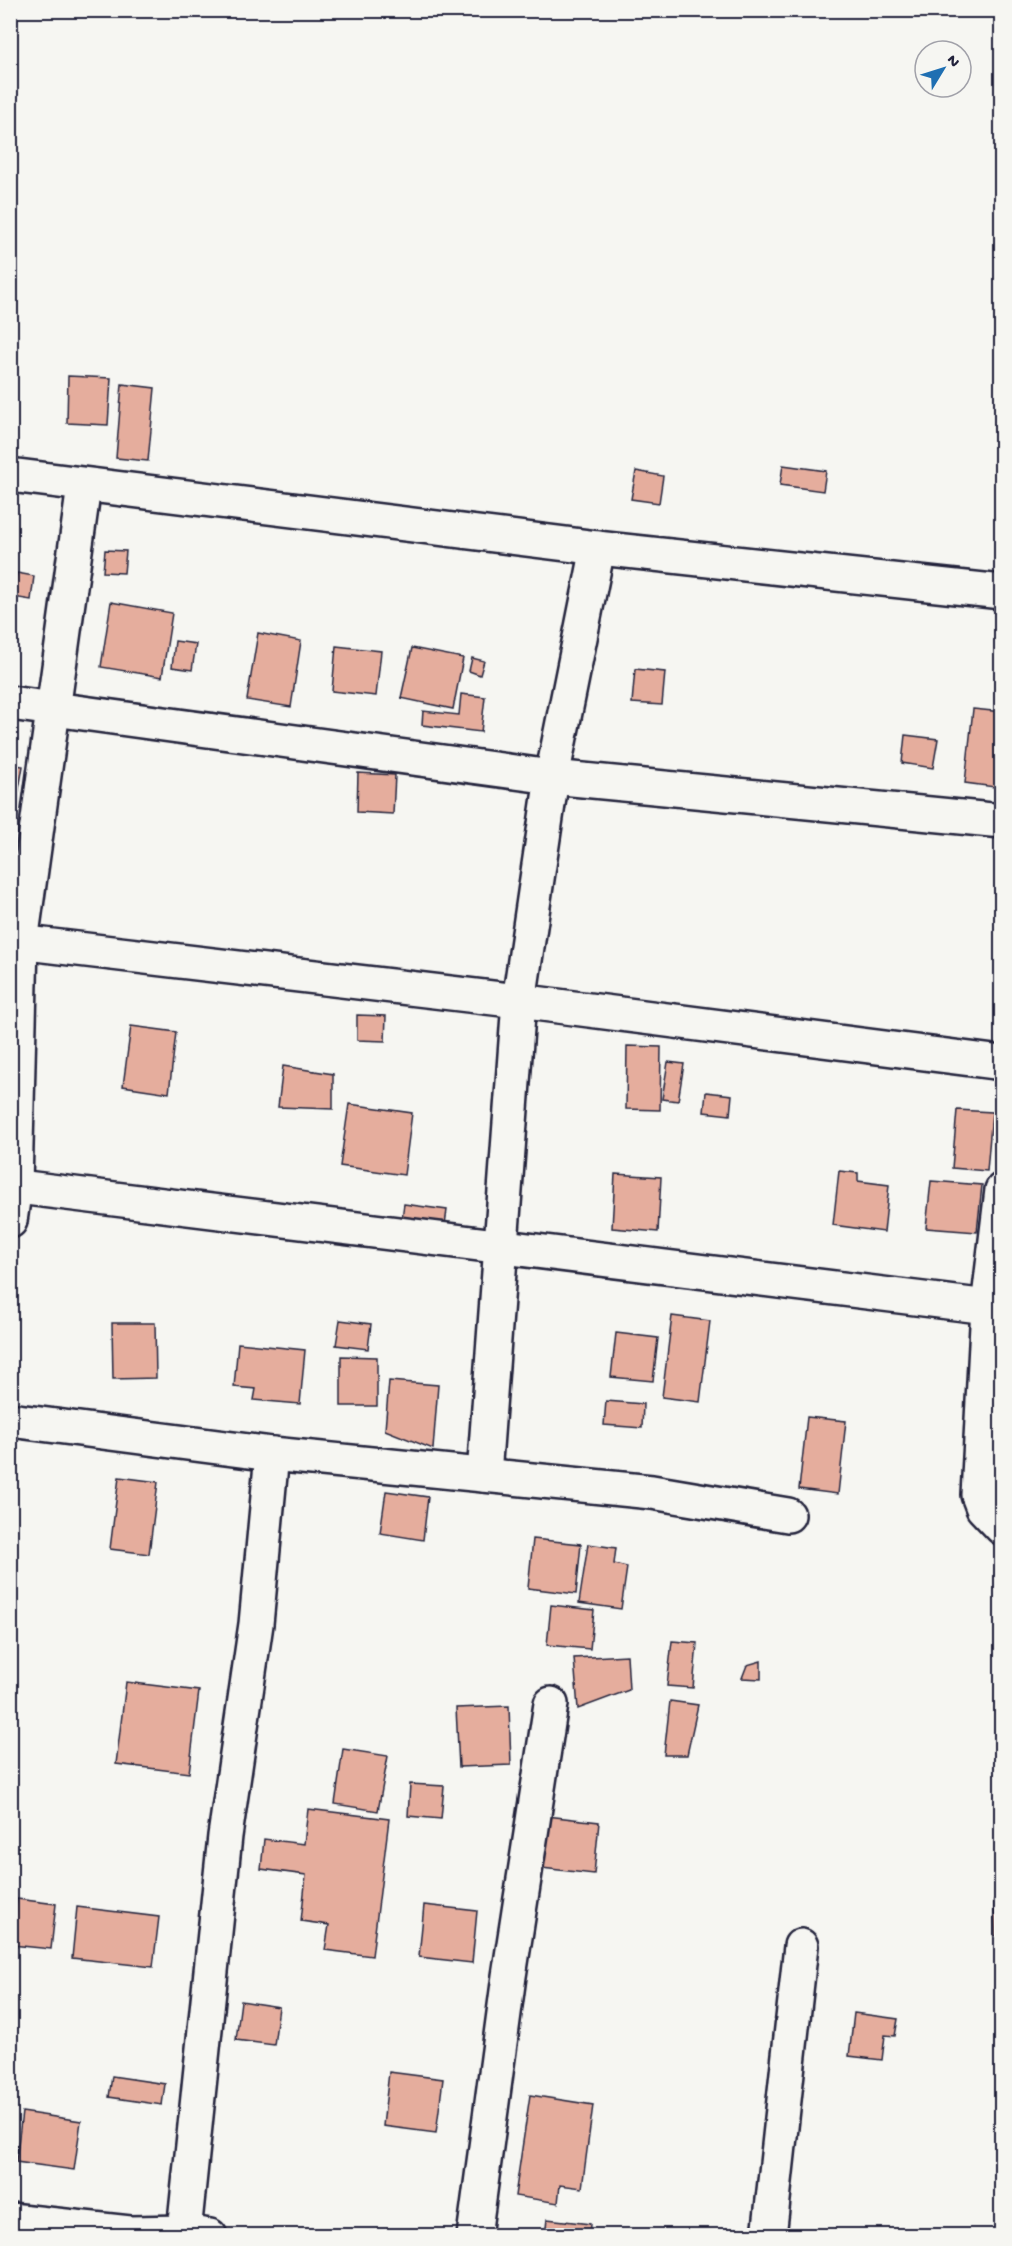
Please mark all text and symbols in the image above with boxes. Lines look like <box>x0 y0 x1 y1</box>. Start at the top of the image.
north arrow <box>913 39 973 99</box>
text: N <box>941 52 963 72</box>

